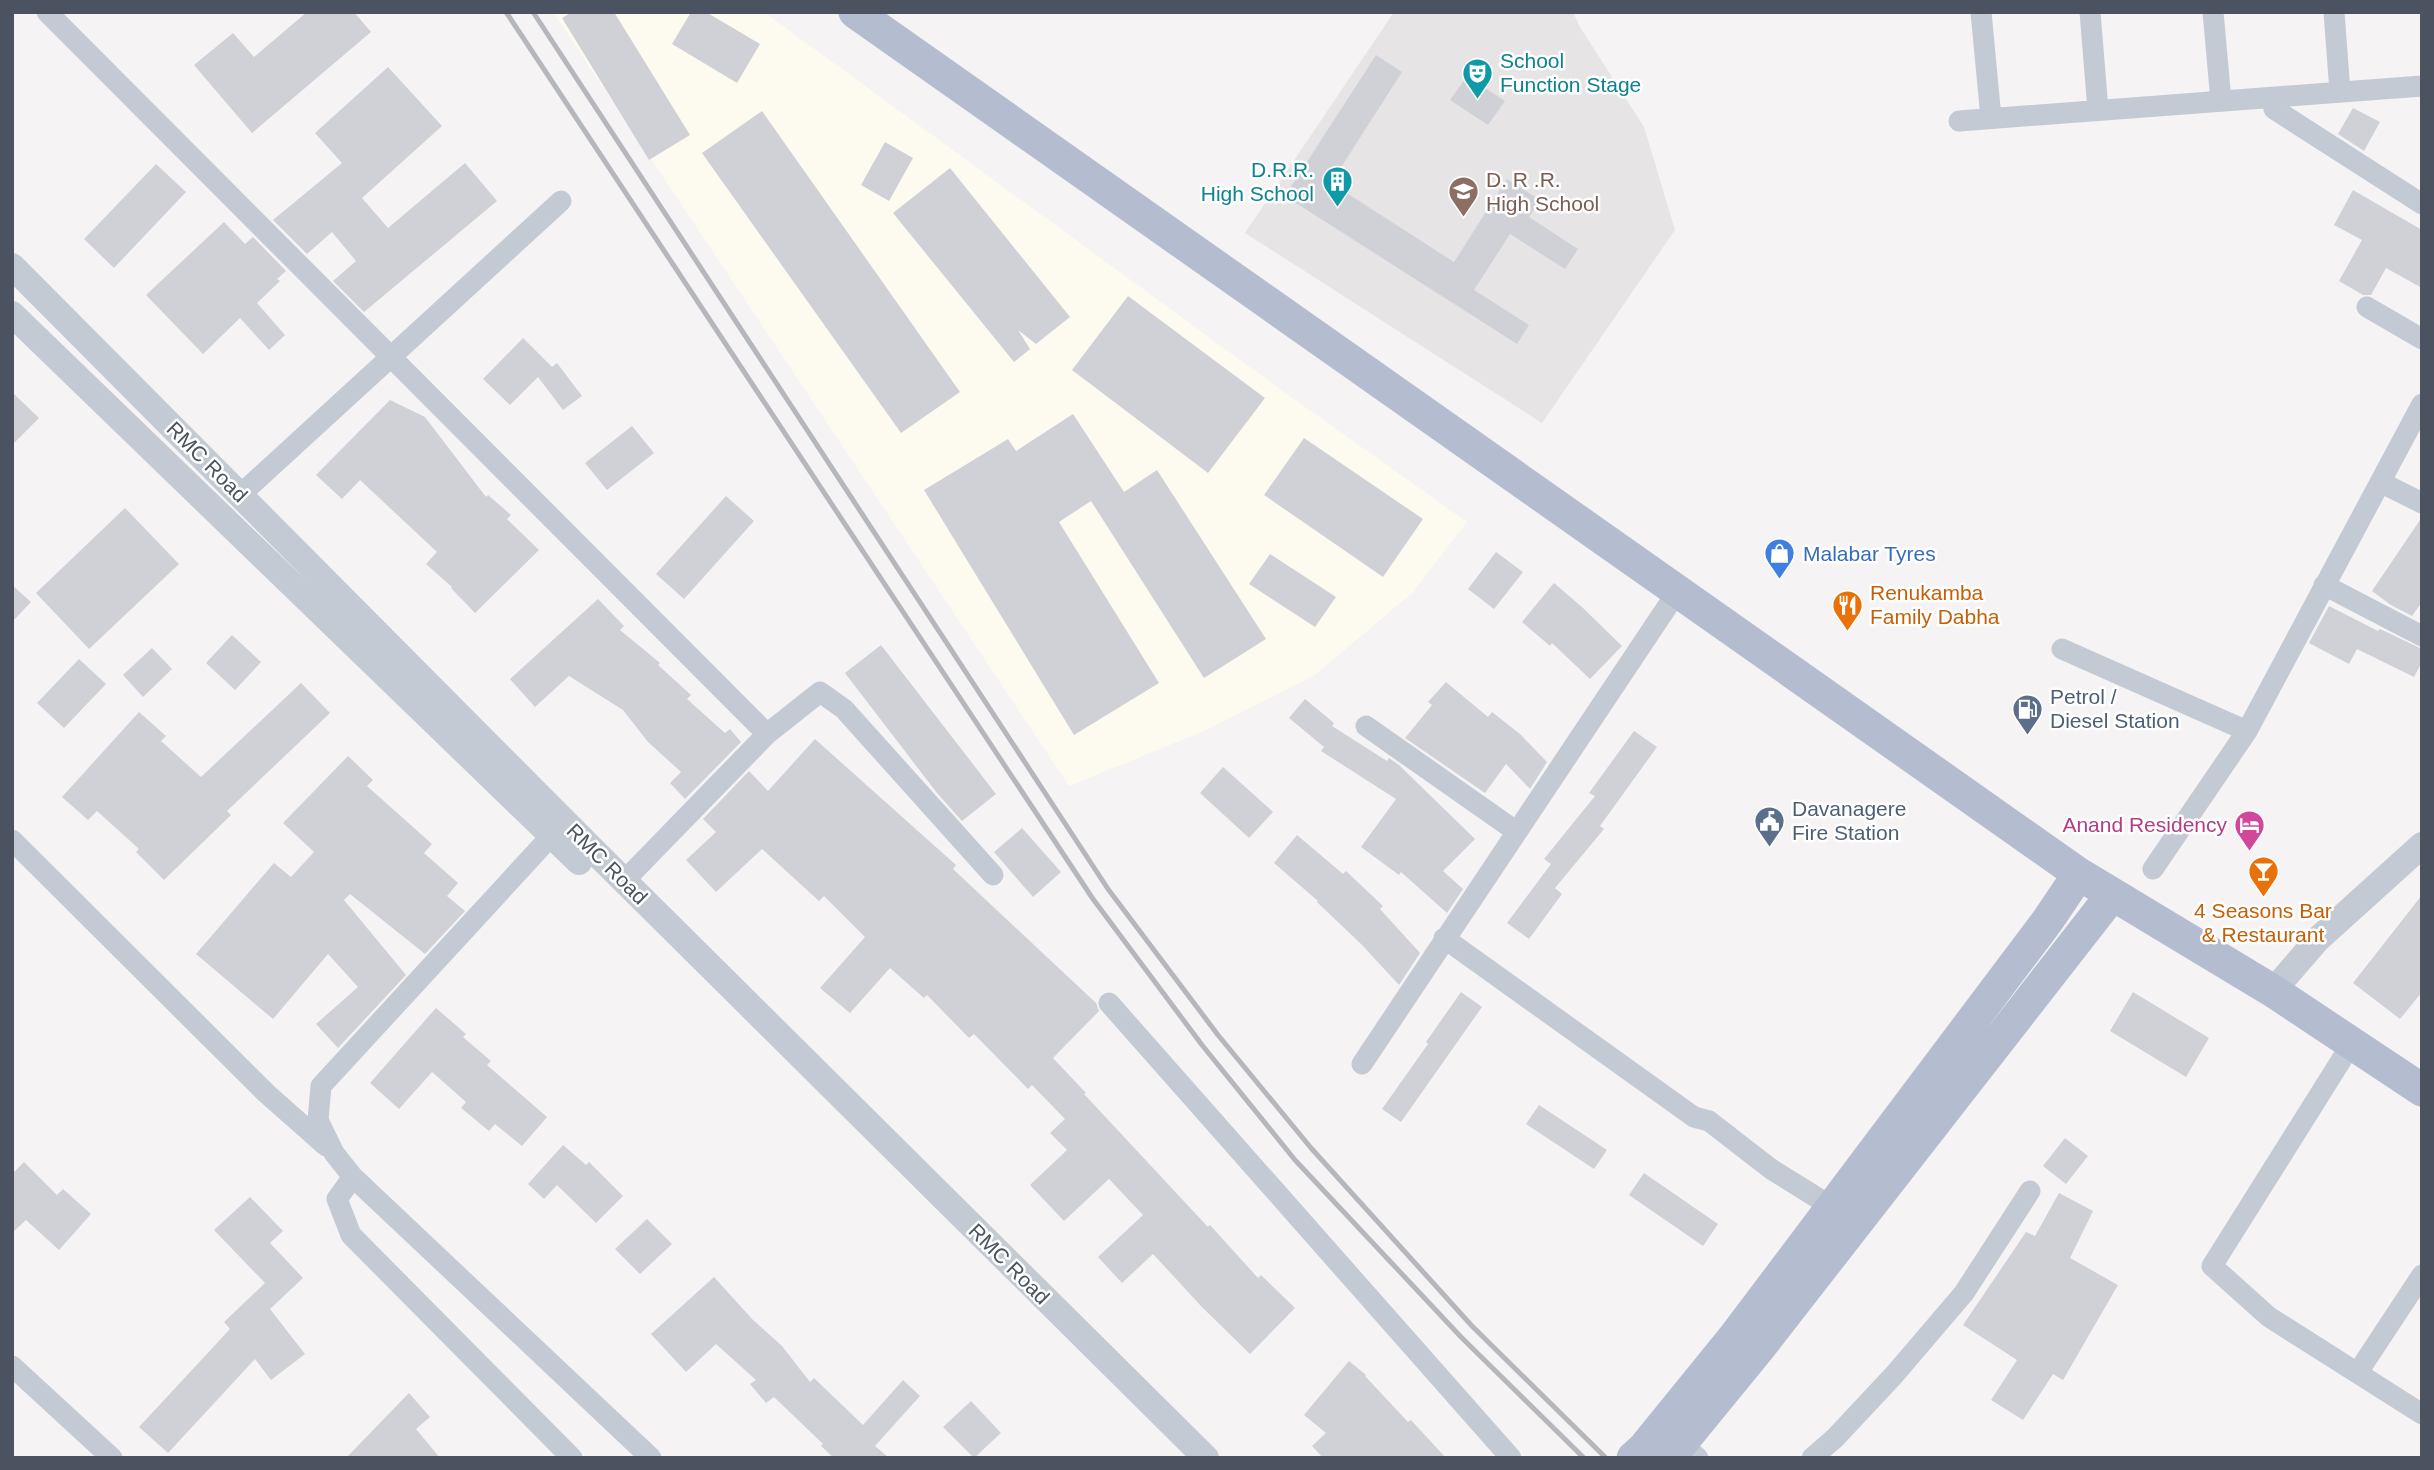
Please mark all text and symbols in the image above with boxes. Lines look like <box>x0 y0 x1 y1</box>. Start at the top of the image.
place label: School Function Stage <box>1500 49 1641 96</box>
theatre icon: School Function Stage <box>1460 56 1494 100</box>
place label: D.R.R. High School <box>1201 158 1314 205</box>
building icon: D.R.R. High School <box>1320 165 1354 209</box>
place label: D. R .R. High School <box>1486 168 1599 215</box>
school or university icon: D. R .R. High School <box>1446 175 1480 219</box>
street label: RMC Road <box>162 417 252 507</box>
shop icon: Malabar Tyres <box>1763 537 1797 581</box>
place label: Malabar Tyres <box>1803 542 1936 565</box>
place label: Renukamba Family Dabha <box>1870 581 2000 628</box>
restaurant icon: Renukamba Family Dabha <box>1830 588 1864 632</box>
place label: Petrol / Diesel Station <box>2050 685 2180 732</box>
fuel station icon: Petrol / Diesel Station <box>2010 692 2044 736</box>
place label: Davanagere Fire Station <box>1792 797 1906 844</box>
public building icon: Davanagere Fire Station <box>1752 804 1786 848</box>
hotel icon: Anand Residency <box>2233 808 2267 852</box>
place label: Anand Residency <box>2062 813 2227 836</box>
street label: RMC Road <box>562 819 652 909</box>
bar icon: 4 Seasons Bar & Restaurant <box>2246 854 2280 898</box>
place label: 4 Seasons Bar & Restaurant <box>2194 899 2332 946</box>
street label: RMC Road <box>964 1219 1054 1309</box>

